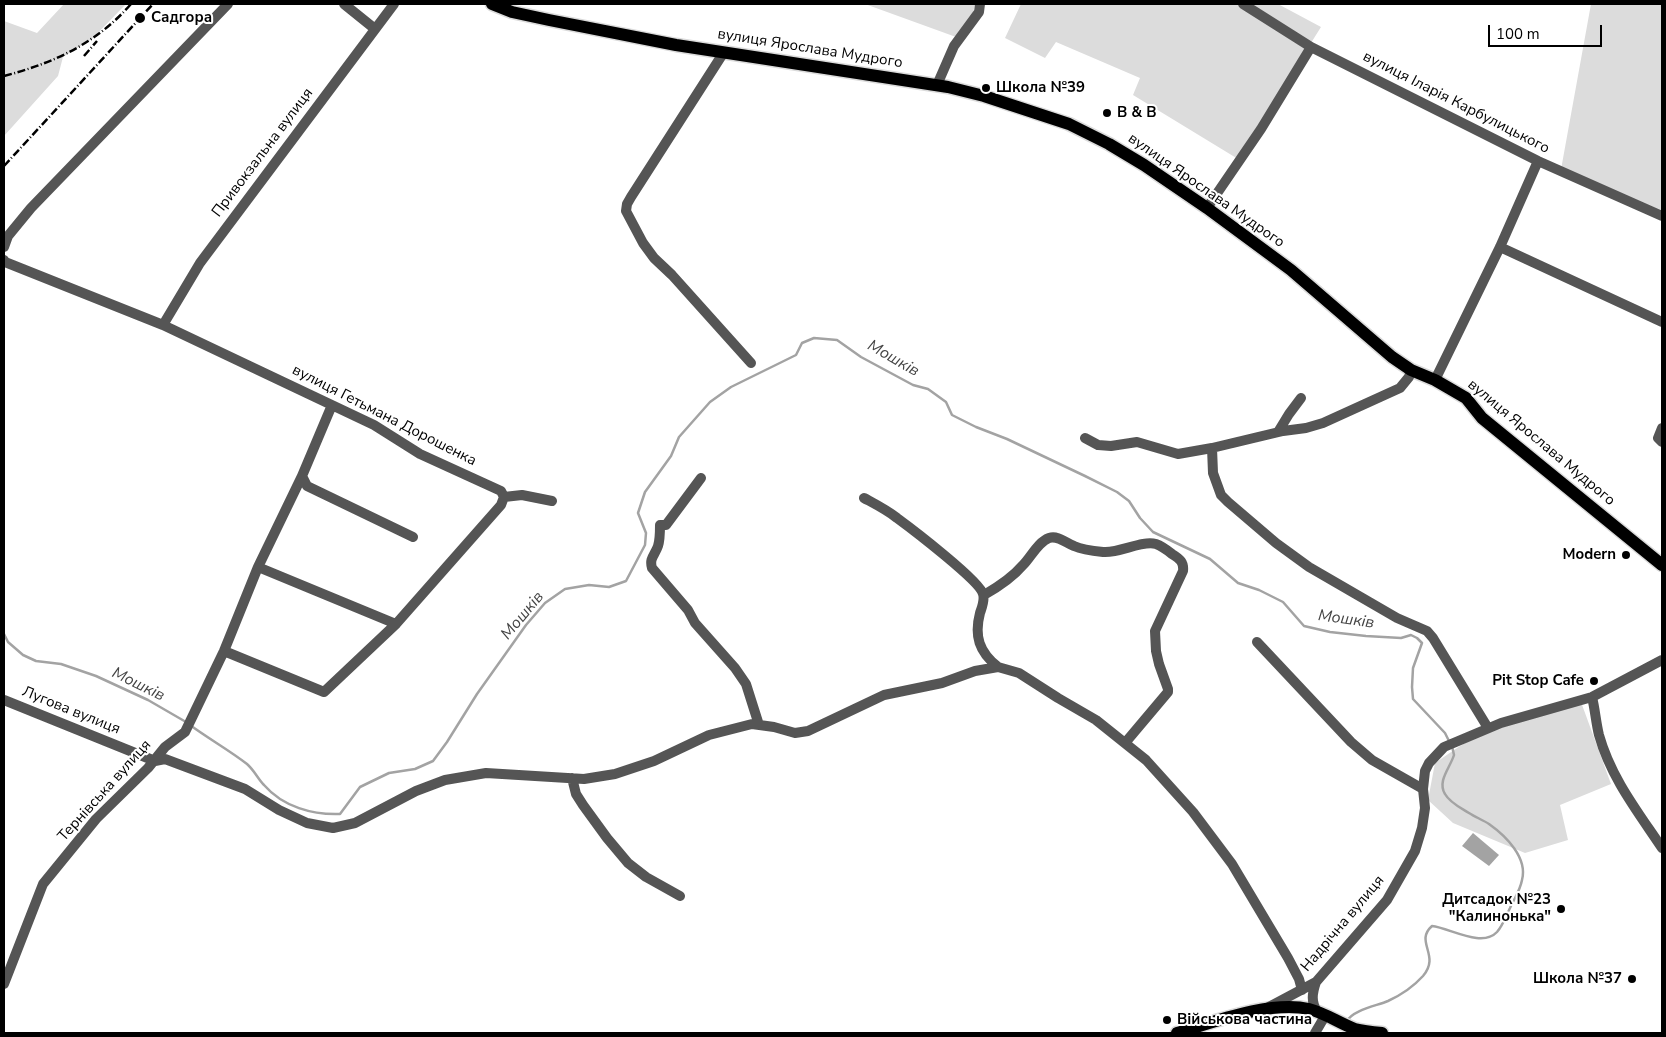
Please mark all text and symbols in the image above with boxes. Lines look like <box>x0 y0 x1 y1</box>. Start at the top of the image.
place label: Садгора <box>151 9 212 27</box>
marker: Садгора <box>133 11 147 25</box>
scale bar <box>1491 15 1605 47</box>
text: 100 m <box>1496 24 1540 44</box>
street label: вулиця Ярослава Мудрого <box>716 25 904 73</box>
street label: вулиця Іларія Карбулицького <box>1360 48 1552 158</box>
place label: Школа №39 <box>996 79 1085 97</box>
marker: Школа №39 <box>980 82 992 94</box>
street label: Привокзальна вулиця <box>209 85 317 221</box>
place label: B & B <box>1117 104 1157 122</box>
marker: B & B <box>1101 107 1113 119</box>
street label: вулиця Ярослава Мудрого <box>1124 130 1288 252</box>
water label: Мошків <box>864 337 922 381</box>
street label: вулиця Гетьмана Дорошенка <box>289 362 479 470</box>
street label: вулиця Ярослава Мудрого <box>1464 376 1618 510</box>
place label: Modern <box>1563 546 1616 564</box>
marker: Modern <box>1620 549 1632 561</box>
water label: Мошків <box>497 588 549 644</box>
water label: Мошків <box>1317 607 1375 633</box>
water label: Мошків <box>108 664 168 706</box>
place label: Pit Stop Cafe <box>1492 672 1584 690</box>
marker: Pit Stop Cafe <box>1588 675 1600 687</box>
street label: Лугова вулиця <box>19 683 123 739</box>
street label: Тернівська вулиця <box>55 736 155 846</box>
street label: Надрічна вулиця <box>1298 872 1388 976</box>
place label: Дитсадок №23 "Калинонька" <box>1442 891 1551 926</box>
marker: Дитсадок №23 "Калинонька" <box>1555 903 1567 915</box>
place label: Школа №37 <box>1533 970 1622 988</box>
marker: Школа №37 <box>1626 973 1638 985</box>
place label: Військова частина <box>1177 1011 1312 1029</box>
marker: Військова частина <box>1161 1014 1173 1026</box>

